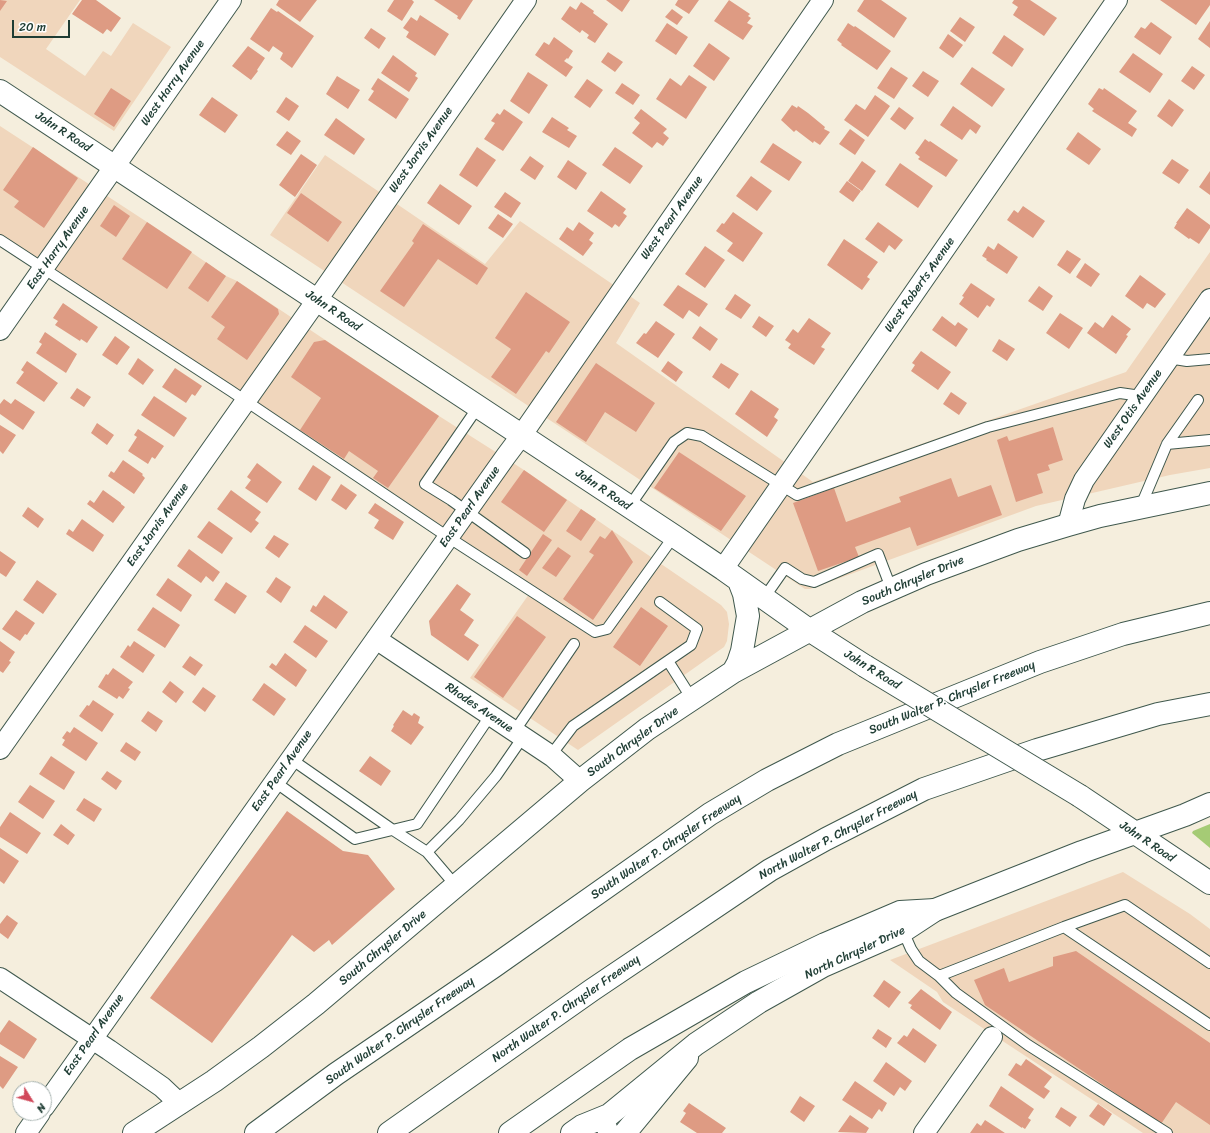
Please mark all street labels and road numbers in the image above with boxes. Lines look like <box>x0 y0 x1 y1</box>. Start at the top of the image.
street label: West Harry Avenue <box>138 37 208 129</box>
street label: West Jarvis Avenue <box>386 104 456 196</box>
street label: John R Road <box>32 109 94 155</box>
street label: West Pearl Avenue <box>638 174 706 262</box>
street label: East Harry Avenue <box>24 204 92 292</box>
street label: West Roberts Avenue <box>882 235 958 335</box>
street label: John R Road <box>303 287 363 335</box>
street label: West Otis Avenue <box>1101 367 1165 451</box>
street label: East Pearl Avenue <box>437 464 503 550</box>
street label: John R Road <box>573 466 633 514</box>
street label: East Jarvis Avenue <box>124 481 192 569</box>
street label: South Chrysler Drive <box>860 553 966 609</box>
street label: John R Road <box>841 647 903 693</box>
street label: South Walter P. Chrysler Freeway <box>867 658 1037 738</box>
street label: Rhodes Avenue <box>442 680 516 736</box>
street label: South Chrysler Drive <box>584 704 682 780</box>
street label: East Pearl Avenue <box>249 728 315 814</box>
street label: North Walter P. Chrysler Freeway <box>756 787 920 883</box>
street label: South Walter P. Chrysler Freeway <box>588 791 744 903</box>
street label: John R Road <box>1117 818 1177 866</box>
street label: South Chrysler Drive <box>336 907 430 989</box>
street label: North Chrysler Drive <box>803 923 907 983</box>
street label: North Walter P. Chrysler Freeway <box>489 952 643 1066</box>
street label: South Walter P. Chrysler Freeway <box>323 974 477 1088</box>
street label: East Pearl Avenue <box>61 992 127 1078</box>

